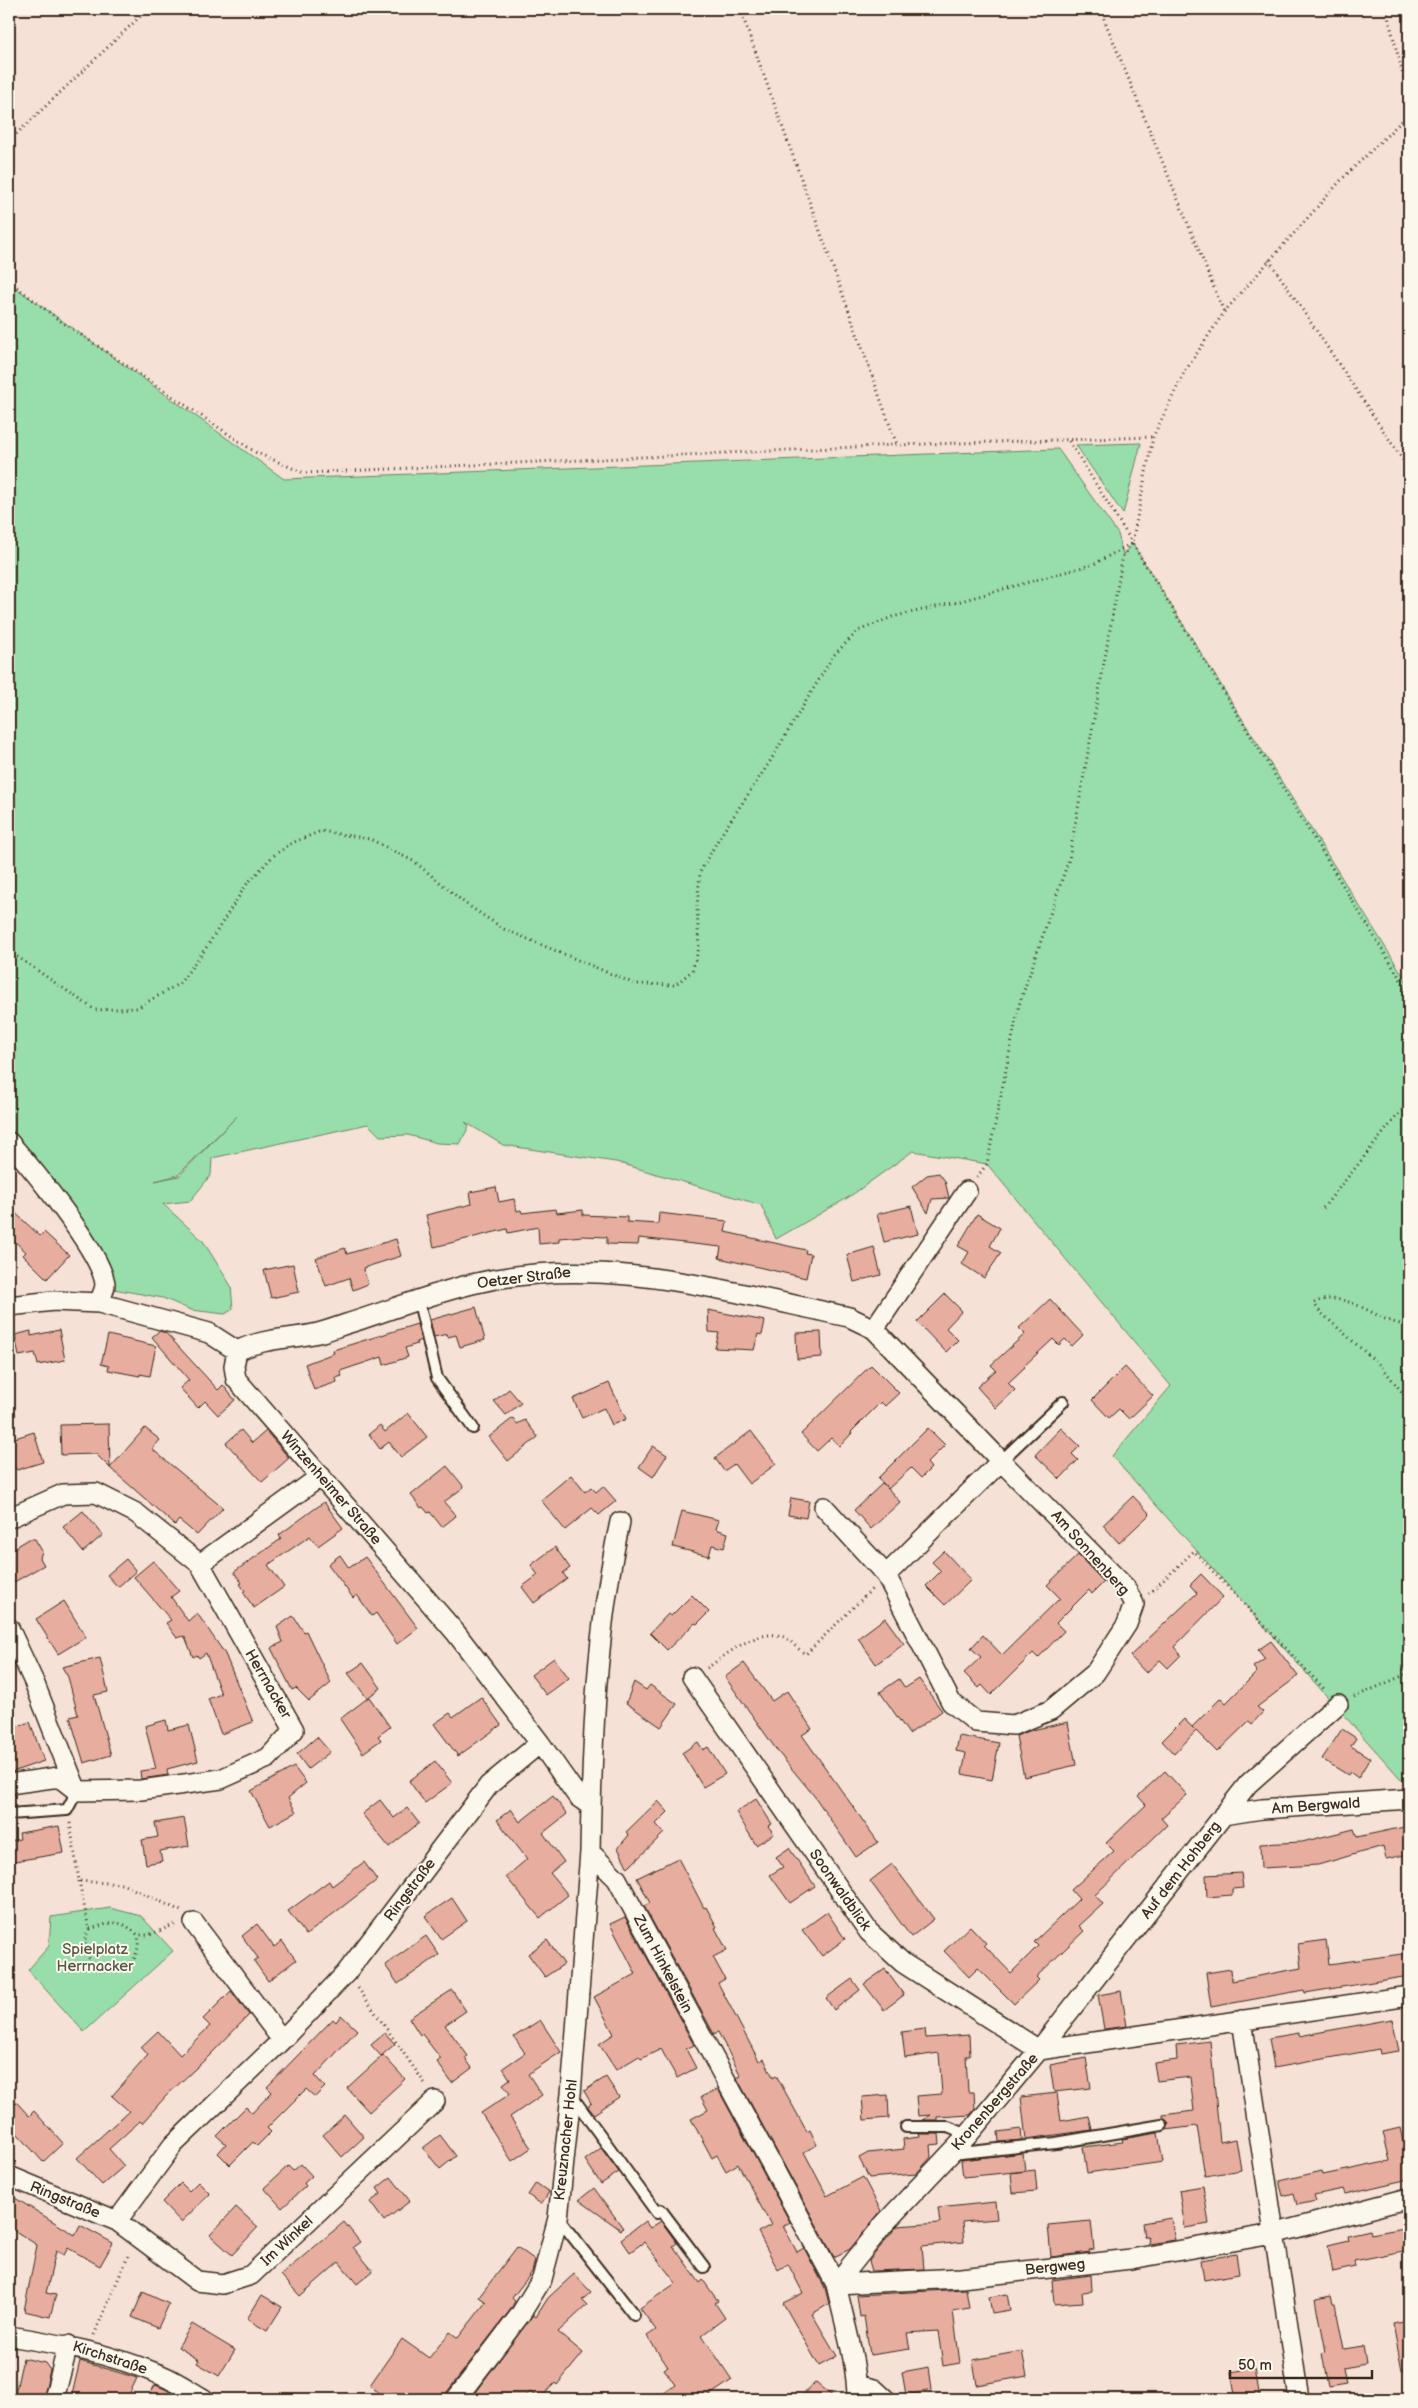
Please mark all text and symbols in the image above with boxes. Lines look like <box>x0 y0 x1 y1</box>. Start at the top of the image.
street label: Oetzer Straße <box>476 1263 572 1293</box>
street label: Winzenheimer Straße <box>276 1427 386 1549</box>
street label: Am Sonnenberg <box>1047 1506 1133 1600</box>
street label: Herrnacker <box>241 1646 296 1723</box>
street label: Am Bergwald <box>1271 1793 1361 1819</box>
street label: Auf dem Hohberg <box>1137 1817 1225 1923</box>
street label: Soonwaldblick <box>805 1845 876 1935</box>
street label: Ringstraße <box>380 1855 440 1925</box>
street label: Zum Hinkelstein <box>629 1911 697 2016</box>
park label: Spielplatz Herrnacker <box>56 1940 134 1976</box>
street label: Kronenbergstraße <box>947 2049 1043 2155</box>
street label: Kreuznacher Hohl <box>550 2078 582 2202</box>
street label: Ringstraße <box>27 2177 103 2223</box>
street label: Im Winkel <box>257 2212 317 2270</box>
street label: Bergweg <box>1024 2254 1086 2280</box>
street label: Kirchstraße <box>70 2337 150 2379</box>
scale bar <box>1230 2348 1373 2380</box>
text: 50 m <box>1238 2356 1272 2375</box>

